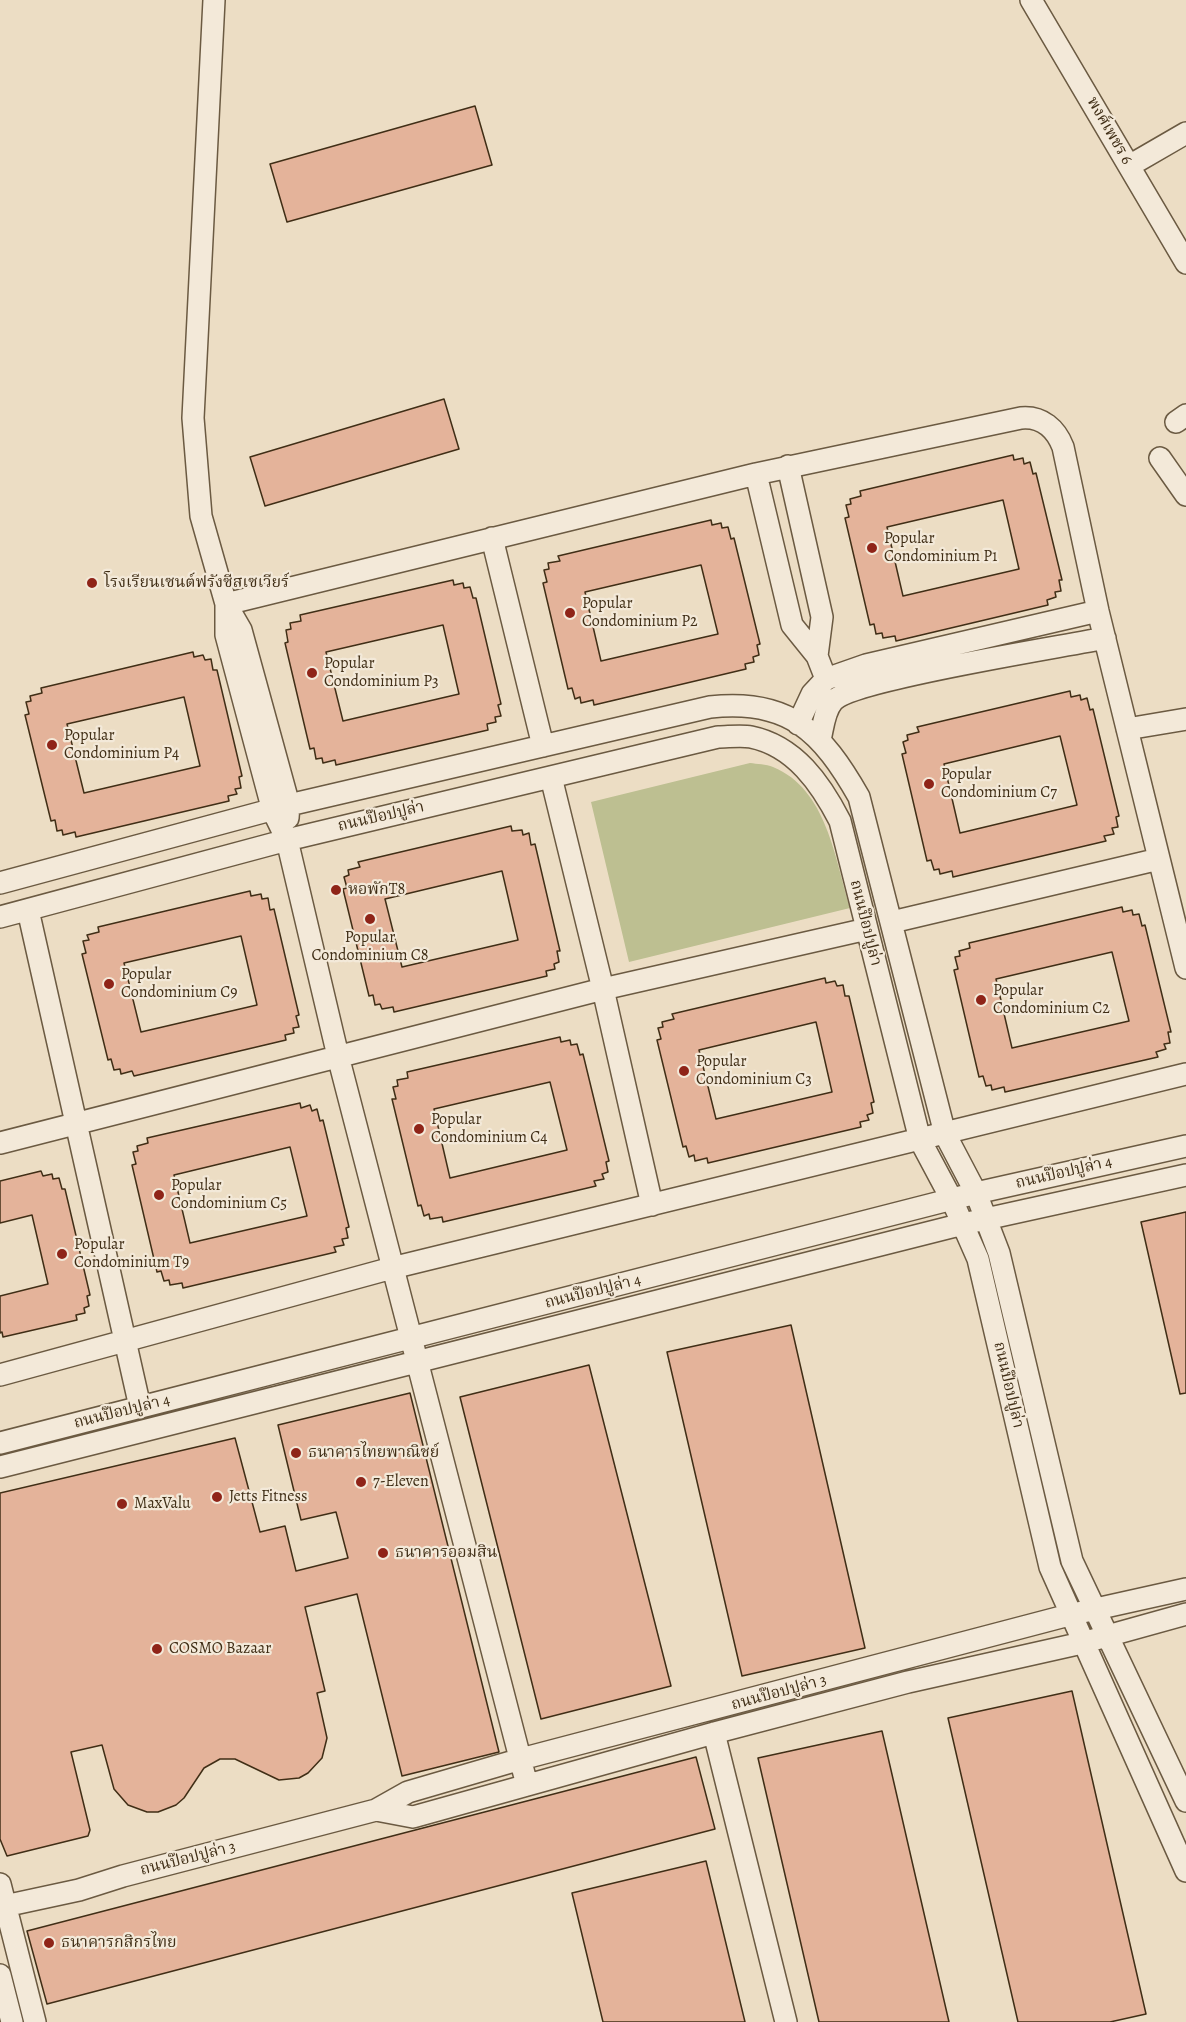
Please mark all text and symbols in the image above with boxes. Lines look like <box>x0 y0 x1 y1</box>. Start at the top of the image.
street label: พงศ์เพชร 6 <box>1082 94 1136 168</box>
place label: Popular Condominium P1 <box>884 529 998 567</box>
marker: Popular Condominium P1 <box>865 541 879 555</box>
place label: โรงเรียนเซนต์ฟรังซีสเซเวียร์ <box>104 573 289 593</box>
marker: โรงเรียนเซนต์ฟรังซีสเซเวียร์ <box>85 576 99 590</box>
place label: Popular Condominium P2 <box>582 594 698 632</box>
marker: Popular Condominium P2 <box>563 606 577 620</box>
place label: Popular Condominium P3 <box>324 654 439 692</box>
marker: Popular Condominium P3 <box>305 666 319 680</box>
place label: Popular Condominium P4 <box>64 726 179 764</box>
marker: Popular Condominium P4 <box>45 738 59 752</box>
place label: Popular Condominium C7 <box>941 765 1057 803</box>
marker: Popular Condominium C7 <box>922 777 936 791</box>
street label: ถนนป๊อปปูล่า <box>336 798 426 836</box>
street label: ถนนป๊อปปูล่า <box>845 878 885 968</box>
place label: หอพักT8 <box>348 880 405 900</box>
marker: หอพักT8 <box>329 883 343 897</box>
marker: Popular Condominium C8 <box>363 912 377 926</box>
place label: Popular Condominium C8 <box>311 928 429 966</box>
place label: Popular Condominium C9 <box>121 965 238 1003</box>
marker: Popular Condominium C9 <box>102 977 116 991</box>
place label: Popular Condominium C2 <box>993 981 1110 1019</box>
marker: Popular Condominium C2 <box>974 993 988 1007</box>
place label: Popular Condominium C3 <box>696 1052 812 1090</box>
marker: Popular Condominium C3 <box>677 1064 691 1078</box>
place label: Popular Condominium C4 <box>431 1110 547 1148</box>
marker: Popular Condominium C4 <box>412 1122 426 1136</box>
street label: ถนนป๊อปปูล่า 4 <box>1014 1153 1114 1193</box>
place label: Popular Condominium C5 <box>171 1176 287 1214</box>
marker: Popular Condominium C5 <box>152 1188 166 1202</box>
place label: Popular Condominium T9 <box>74 1235 189 1273</box>
marker: Popular Condominium T9 <box>55 1247 69 1261</box>
street label: ถนนป๊อปปูล่า 4 <box>543 1271 643 1313</box>
street label: ถนนป๊อปปูล่า <box>989 1340 1027 1430</box>
street label: ถนนป๊อปปูล่า 4 <box>72 1391 172 1433</box>
place label: ธนาคารไทยพาณิชย์ <box>308 1443 439 1463</box>
marker: ธนาคารไทยพาณิชย์ <box>289 1446 303 1460</box>
place label: 7-Eleven <box>373 1472 429 1492</box>
marker: 7-Eleven <box>354 1475 368 1489</box>
place label: Jetts Fitness <box>229 1487 307 1507</box>
marker: Jetts Fitness <box>210 1490 224 1504</box>
place label: MaxValu <box>134 1494 191 1514</box>
marker: MaxValu <box>115 1497 129 1511</box>
place label: ธนาคารออมสิน <box>395 1543 497 1563</box>
marker: ธนาคารออมสิน <box>376 1546 390 1560</box>
place label: COSMO Bazaar <box>169 1639 271 1659</box>
marker: COSMO Bazaar <box>150 1642 164 1656</box>
street label: ถนนป๊อปปูล่า 3 <box>729 1671 829 1715</box>
street label: ถนนป๊อปปูล่า 3 <box>138 1838 238 1880</box>
place label: ธนาคารกสิกรไทย <box>61 1933 177 1953</box>
marker: ธนาคารกสิกรไทย <box>42 1936 56 1950</box>

